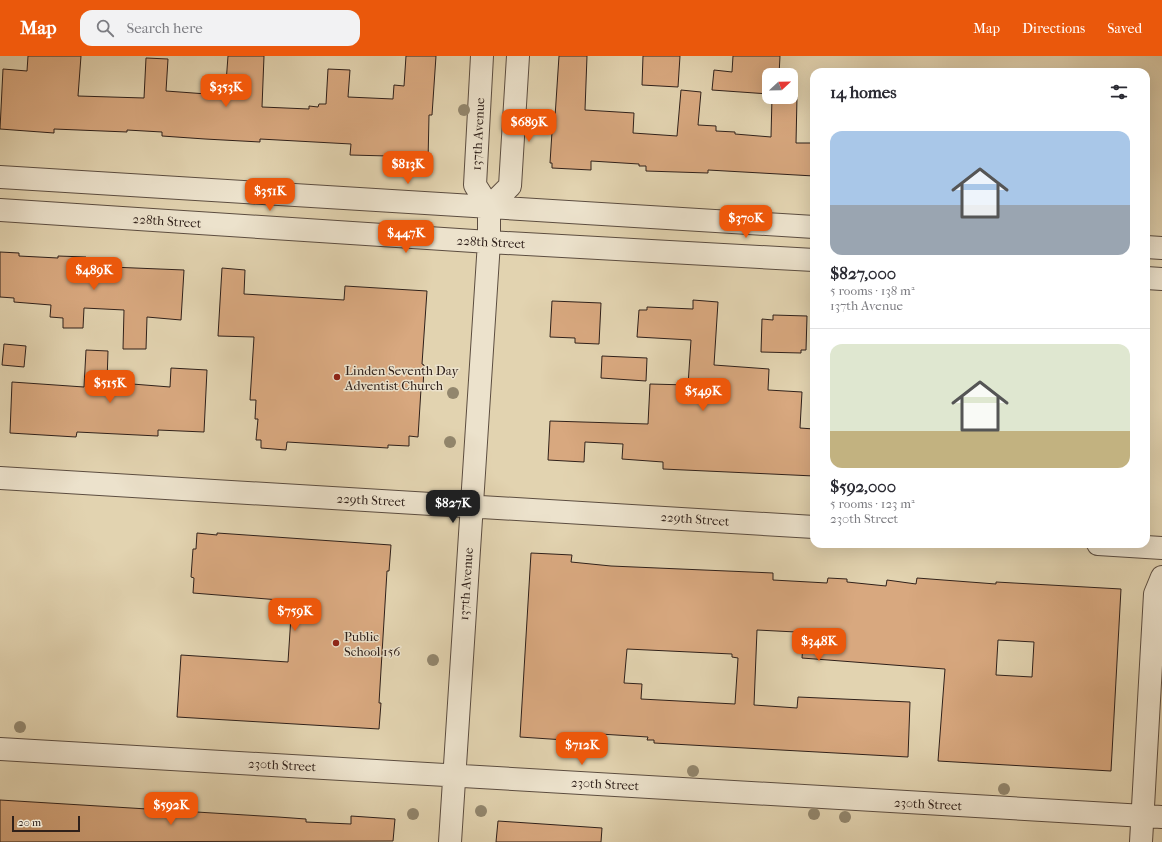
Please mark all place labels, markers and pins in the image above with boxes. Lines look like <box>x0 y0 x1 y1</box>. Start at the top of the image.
pin: $353K <box>198 74 254 108</box>
pin: $689K <box>501 109 557 143</box>
pin: $813K <box>380 151 436 185</box>
pin: $351K <box>242 178 298 212</box>
pin: $370K <box>718 205 774 239</box>
pin: $447K <box>378 220 434 254</box>
pin: $489K <box>66 257 122 291</box>
place label: Linden Seventh Day Adventist Church <box>344 363 460 393</box>
pin: $515K <box>82 370 138 404</box>
marker: Linden Seventh Day Adventist Church <box>332 372 342 382</box>
pin: $549K <box>675 378 731 412</box>
pin: $827K <box>425 490 481 524</box>
pin: $759K <box>267 598 323 632</box>
pin: $348K <box>791 628 847 662</box>
place label: Public School 156 <box>344 629 401 659</box>
marker: Public School 156 <box>331 638 341 648</box>
pin: $712K <box>554 732 610 766</box>
pin: $592K <box>143 792 199 826</box>

